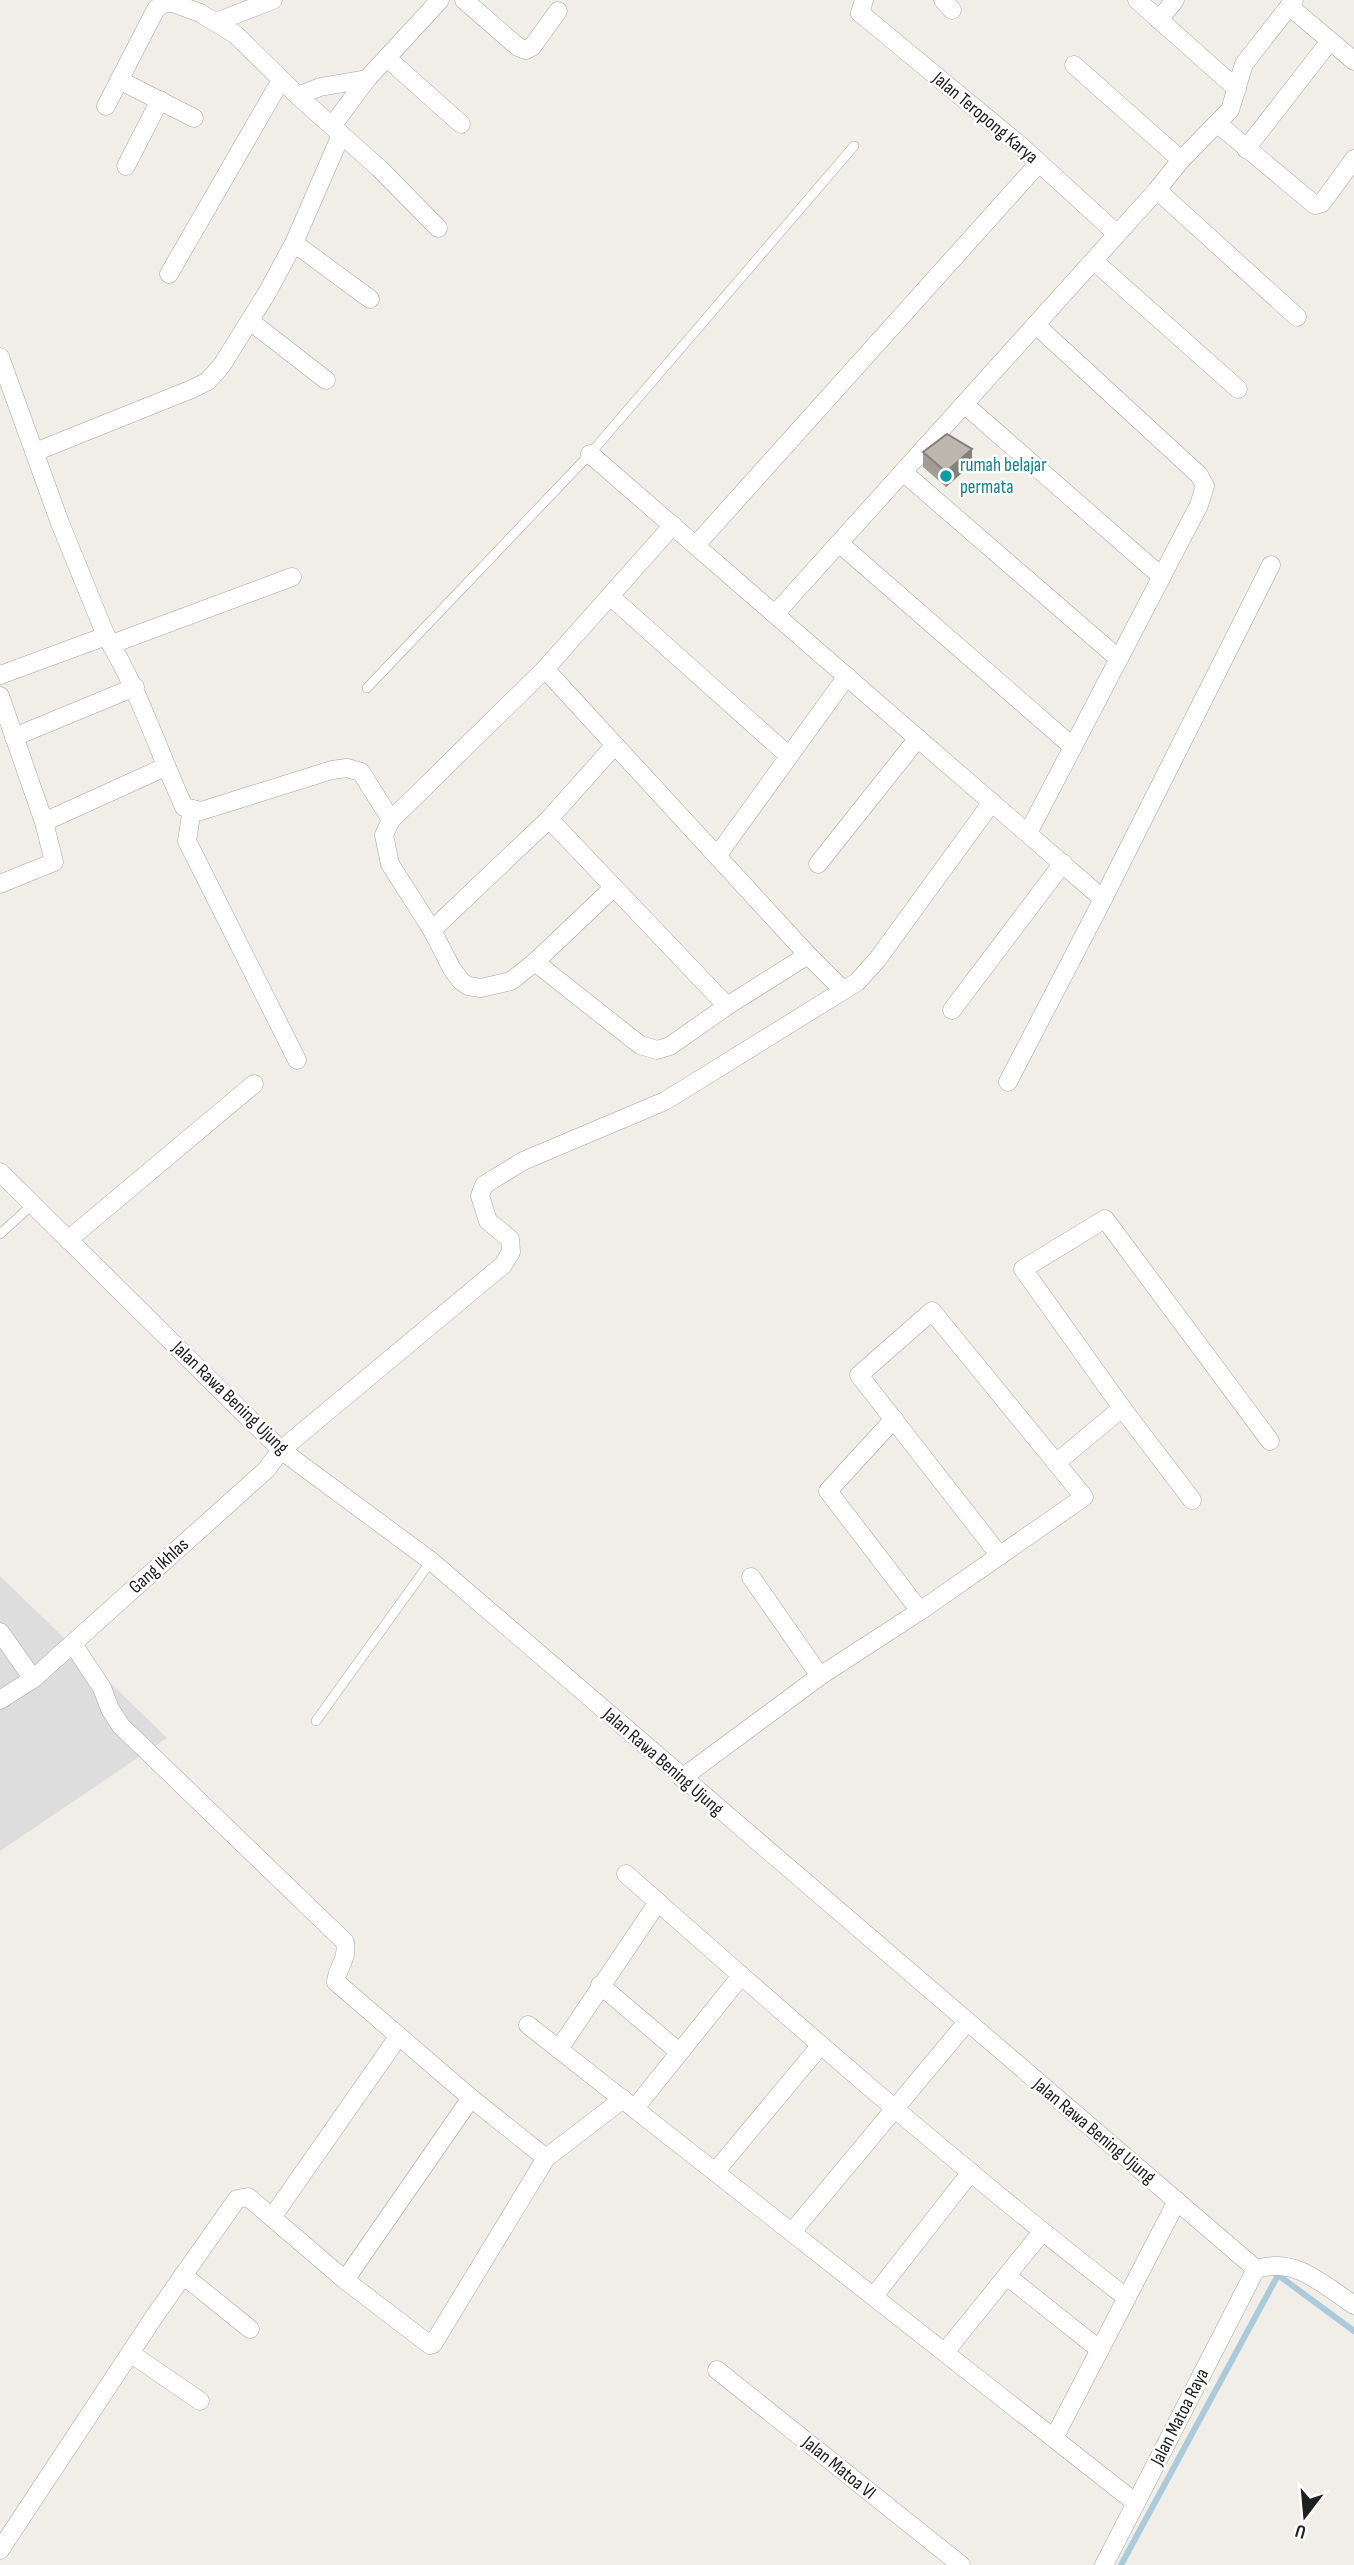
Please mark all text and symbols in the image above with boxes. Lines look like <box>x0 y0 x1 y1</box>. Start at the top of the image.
street label: Jalan Teropong Karya <box>927 67 1042 169</box>
place label: rumah belajar permata <box>960 454 1047 499</box>
marker: rumah belajar permata <box>938 468 954 484</box>
street label: Jalan Rawa Bening Ujung <box>166 1336 293 1460</box>
street label: Gang Ikhlas <box>124 1533 194 1599</box>
street label: Jalan Rawa Bening Ujung <box>597 1703 728 1821</box>
street label: Jalan Rawa Bening Ujung <box>1027 2072 1160 2189</box>
street label: Jalan Matoa Raya <box>1145 2365 1214 2470</box>
street label: Jalan Matoa VI <box>797 2431 880 2505</box>
north arrow <box>1270 2481 1340 2551</box>
text: U <box>1293 2518 1309 2543</box>

